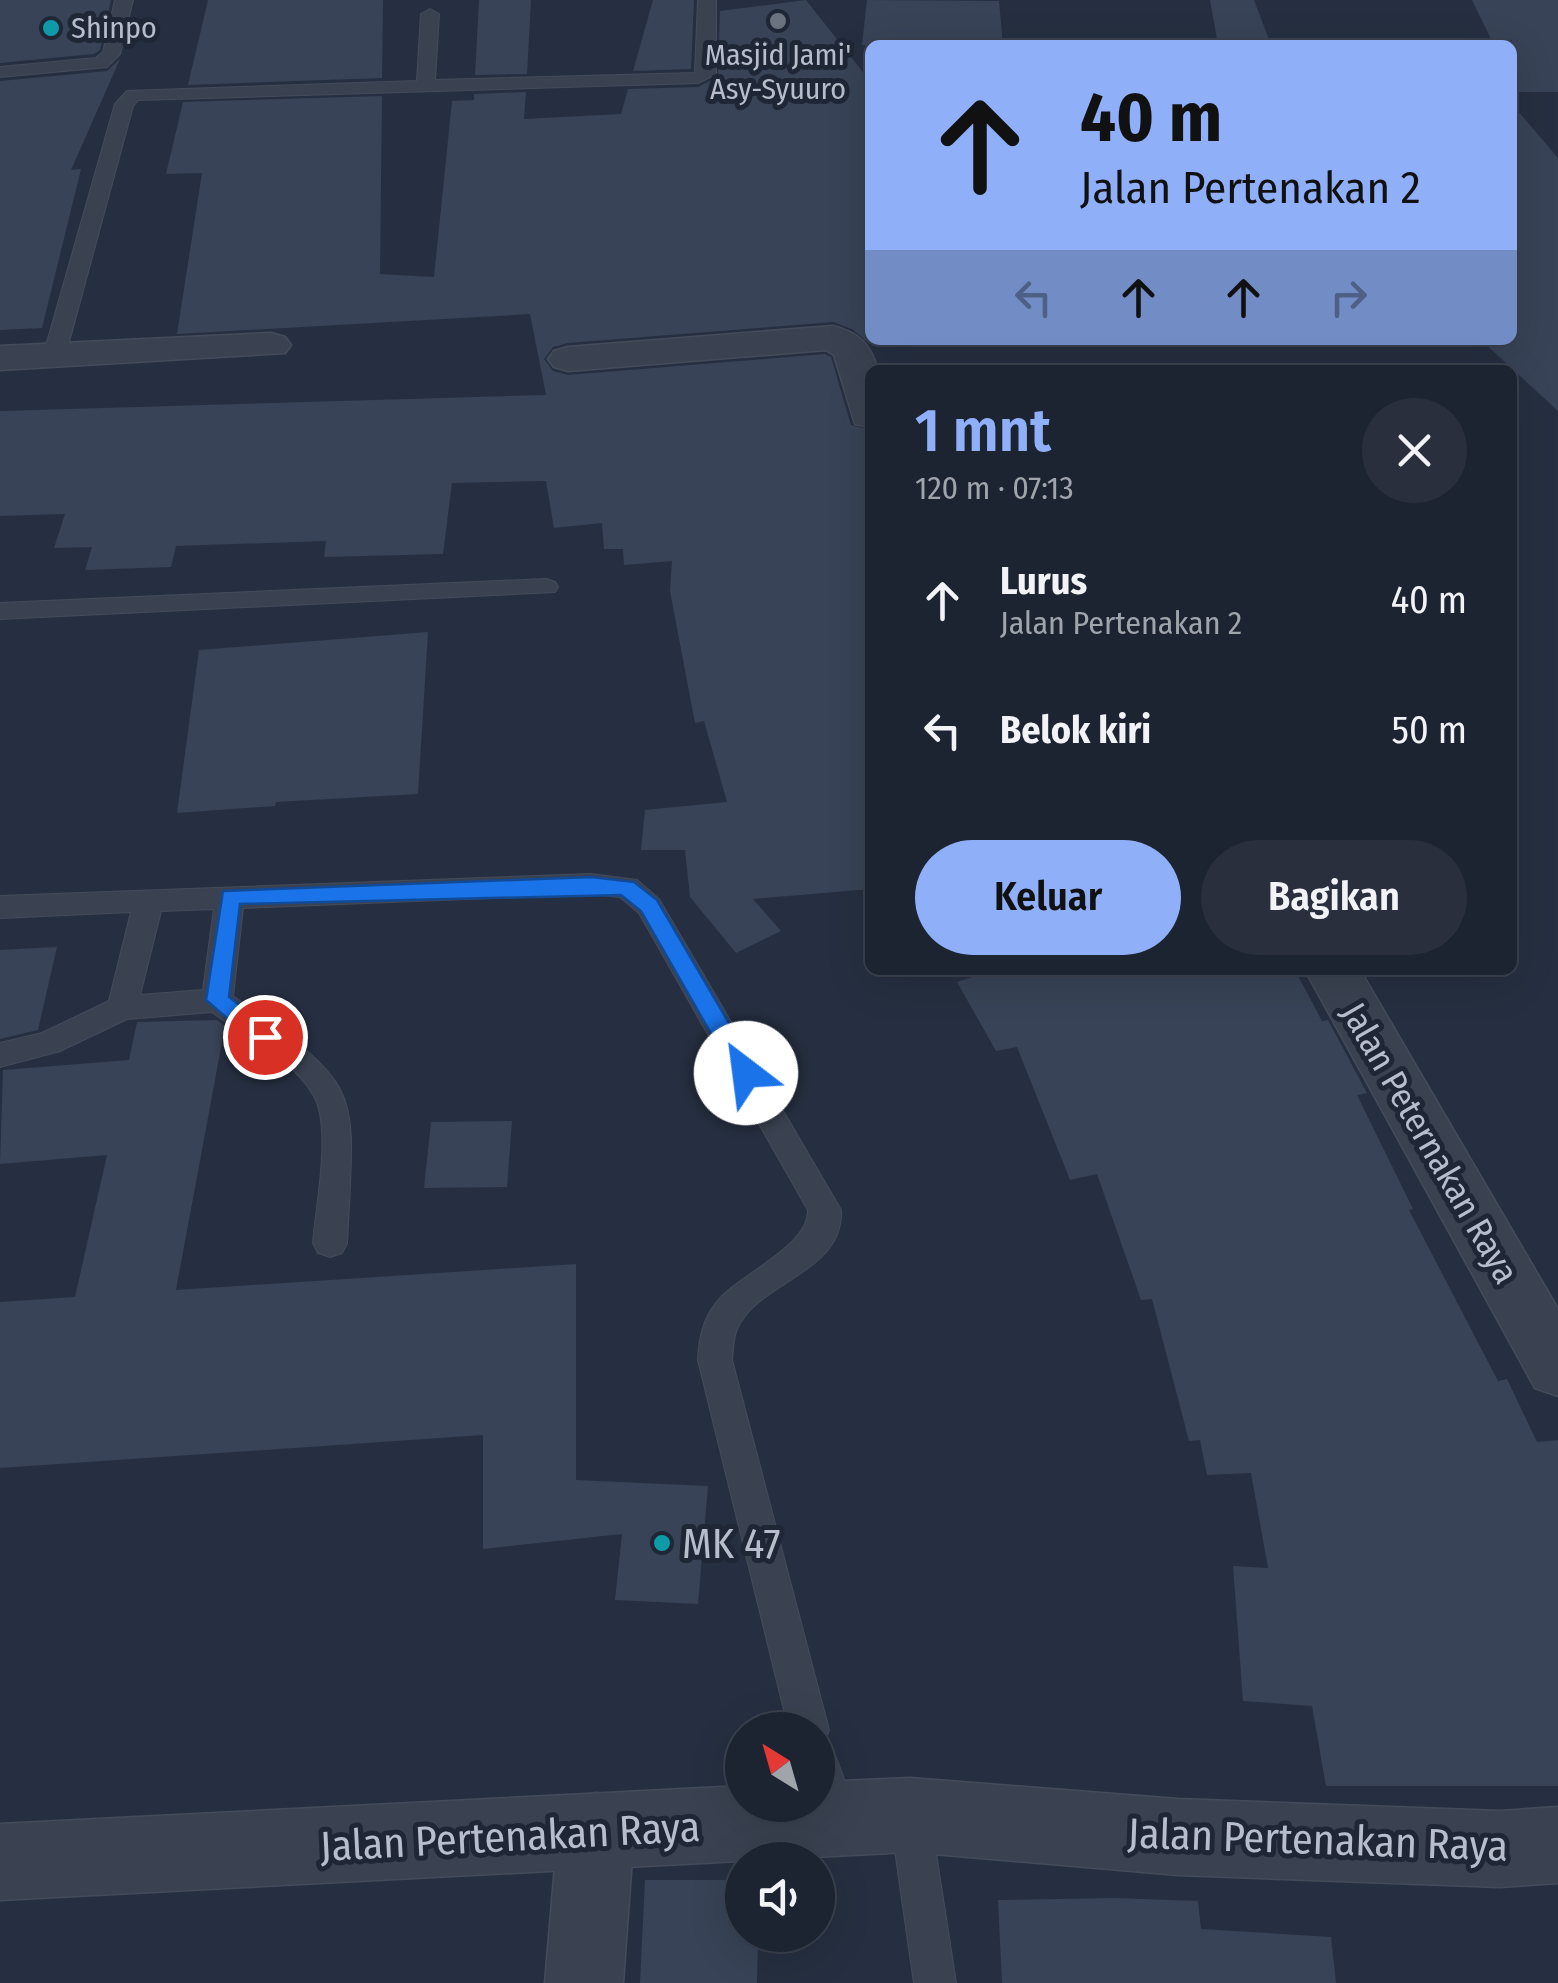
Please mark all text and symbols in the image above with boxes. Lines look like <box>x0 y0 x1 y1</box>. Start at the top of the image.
place label: Shinpo <box>71 10 157 46</box>
marker: Masjid Jami' Asy-Syuuro <box>767 10 789 32</box>
marker: Shinpo <box>40 17 62 39</box>
place label: Masjid Jami' Asy-Syuuro <box>705 37 851 107</box>
text: 40 m <box>1080 76 1222 160</box>
icon: ahead <box>915 80 1045 210</box>
text: Jalan Pertenakan 2 <box>1080 161 1421 215</box>
icon: left <box>1006 270 1061 325</box>
icon: ahead <box>1111 270 1166 325</box>
icon: ahead <box>1216 270 1271 325</box>
icon: right <box>1321 270 1376 325</box>
text: 1 mnt <box>915 395 1051 467</box>
button: close <box>1362 398 1467 503</box>
text: 120 m · 07:13 <box>915 469 1074 507</box>
text: Lurus <box>1000 558 1087 604</box>
icon: ahead <box>915 573 970 628</box>
text: 40 m <box>1391 577 1467 623</box>
text: Jalan Pertenakan 2 <box>1000 604 1242 642</box>
icon: left <box>915 703 970 758</box>
text: Belok kiri <box>1000 707 1151 753</box>
text: 50 m <box>1392 707 1467 753</box>
button: Keluar <box>915 840 1181 955</box>
button: Bagikan <box>1201 840 1467 955</box>
pin <box>223 995 308 1080</box>
street label: Jalan Peternakan Raya <box>1333 995 1527 1291</box>
icon: arrive <box>238 1010 293 1065</box>
position arrow <box>694 1021 798 1125</box>
place label: MK 47 <box>682 1519 781 1569</box>
marker: MK 47 <box>651 1532 673 1554</box>
north arrow <box>725 1712 835 1822</box>
map controls <box>725 1712 835 1952</box>
street label: Jalan Pertenakan Raya <box>319 1802 701 1872</box>
street label: Jalan Pertenakan Raya <box>1127 1808 1509 1872</box>
button: sound <box>725 1842 835 1952</box>

